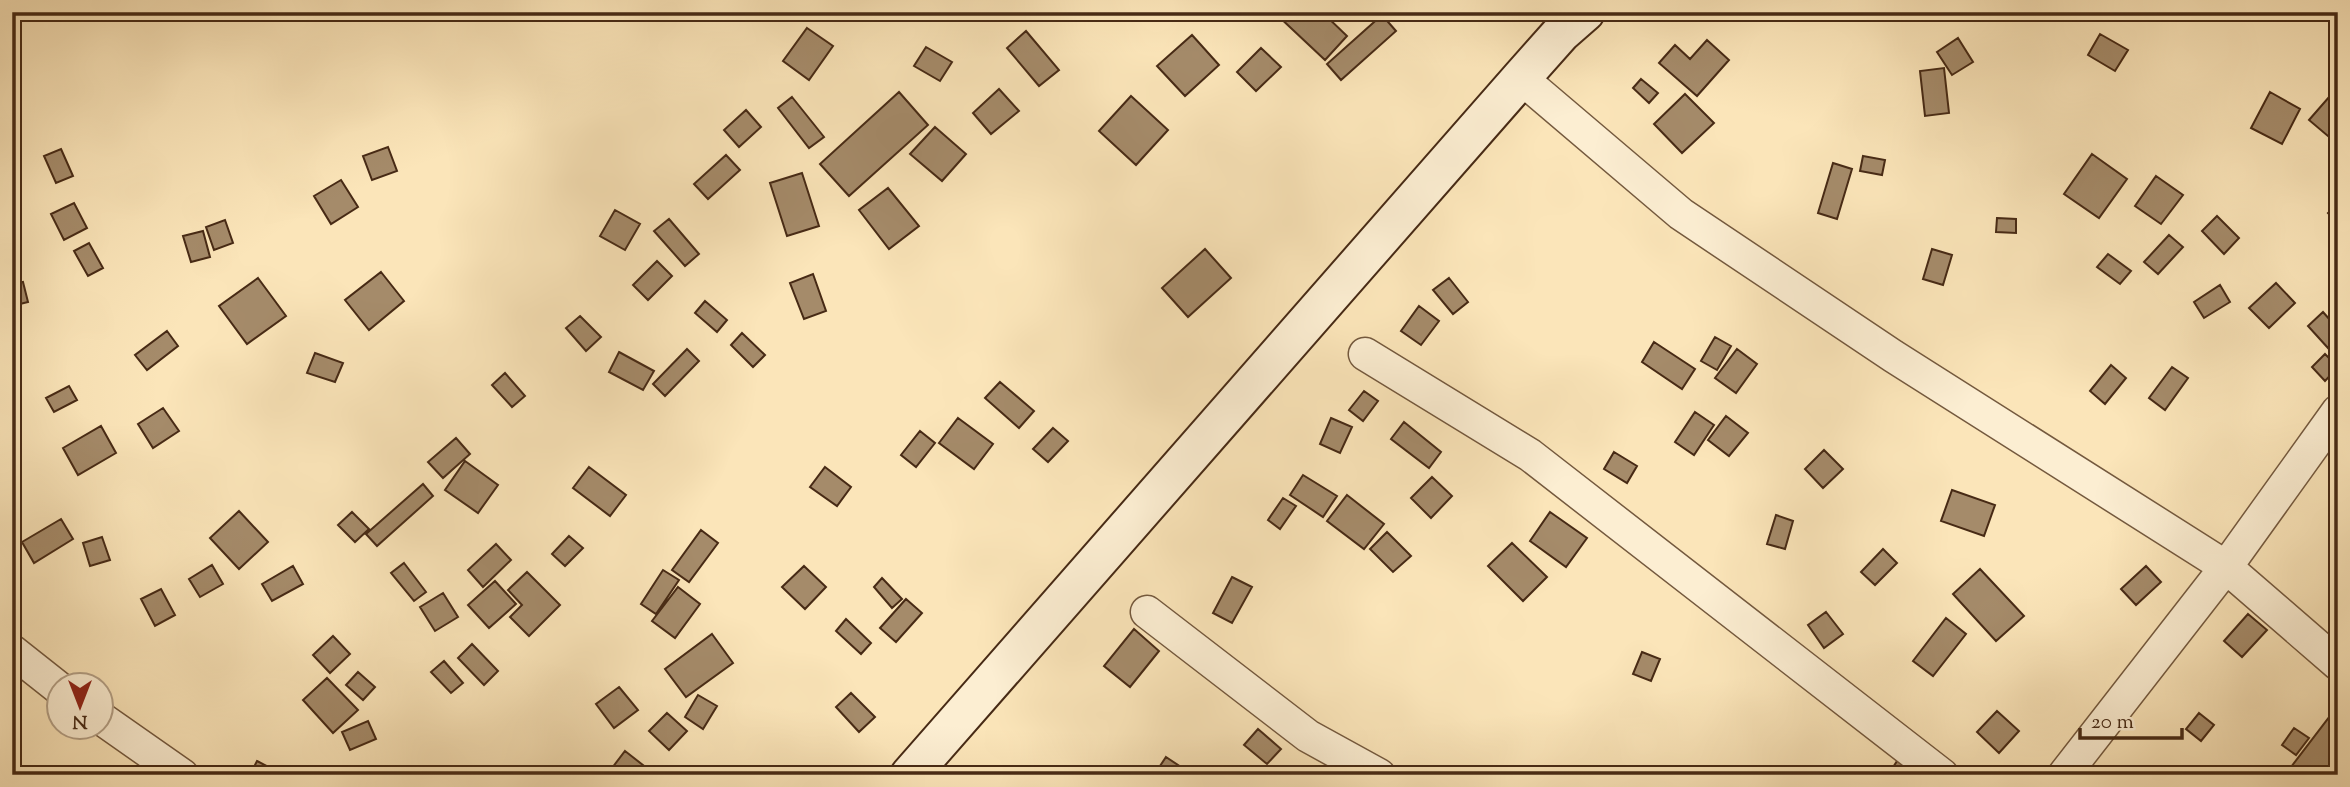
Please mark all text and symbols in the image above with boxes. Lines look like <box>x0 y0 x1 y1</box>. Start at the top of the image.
north arrow <box>46 672 116 742</box>
scale bar <box>2080 696 2182 740</box>
text: N <box>72 707 88 734</box>
text: 20 m <box>2091 708 2134 738</box>

